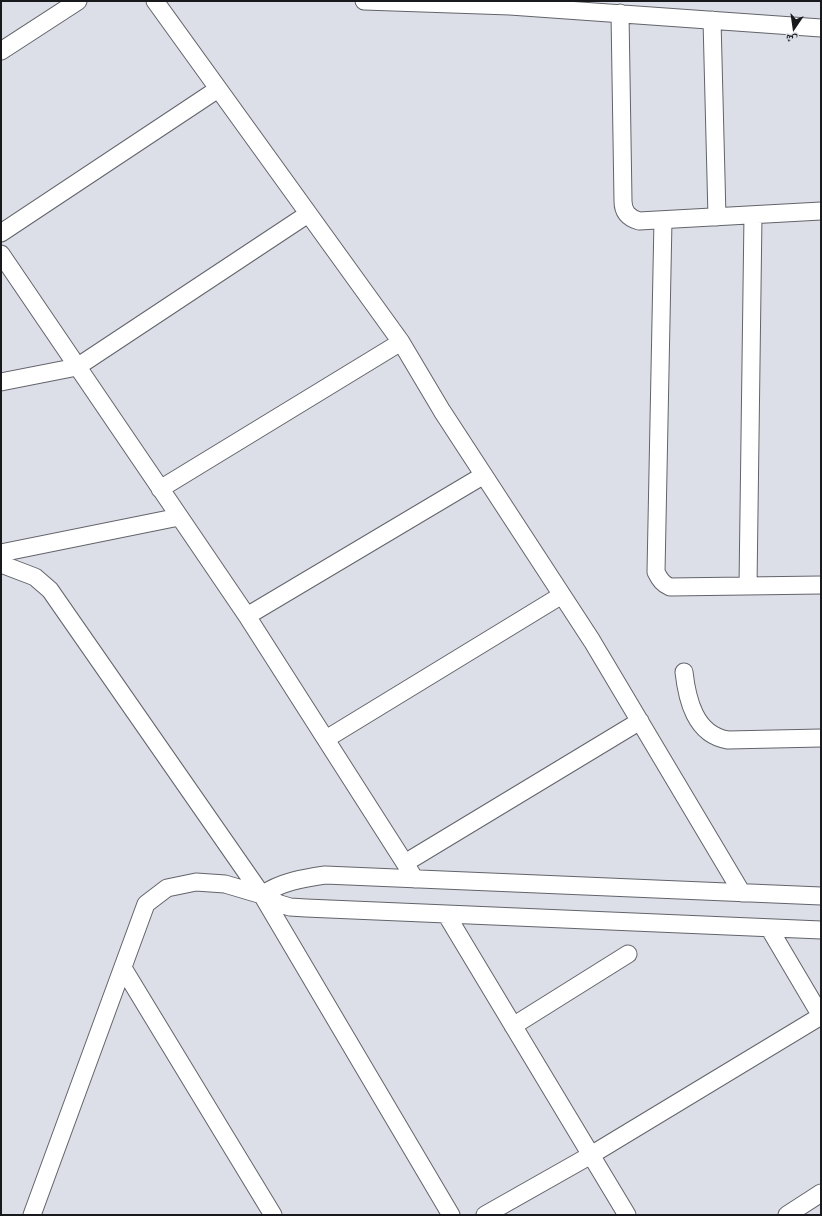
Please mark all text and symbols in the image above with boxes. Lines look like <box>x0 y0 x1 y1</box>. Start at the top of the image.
north arrow <box>774 8 814 48</box>
text: ش <box>784 33 798 48</box>

